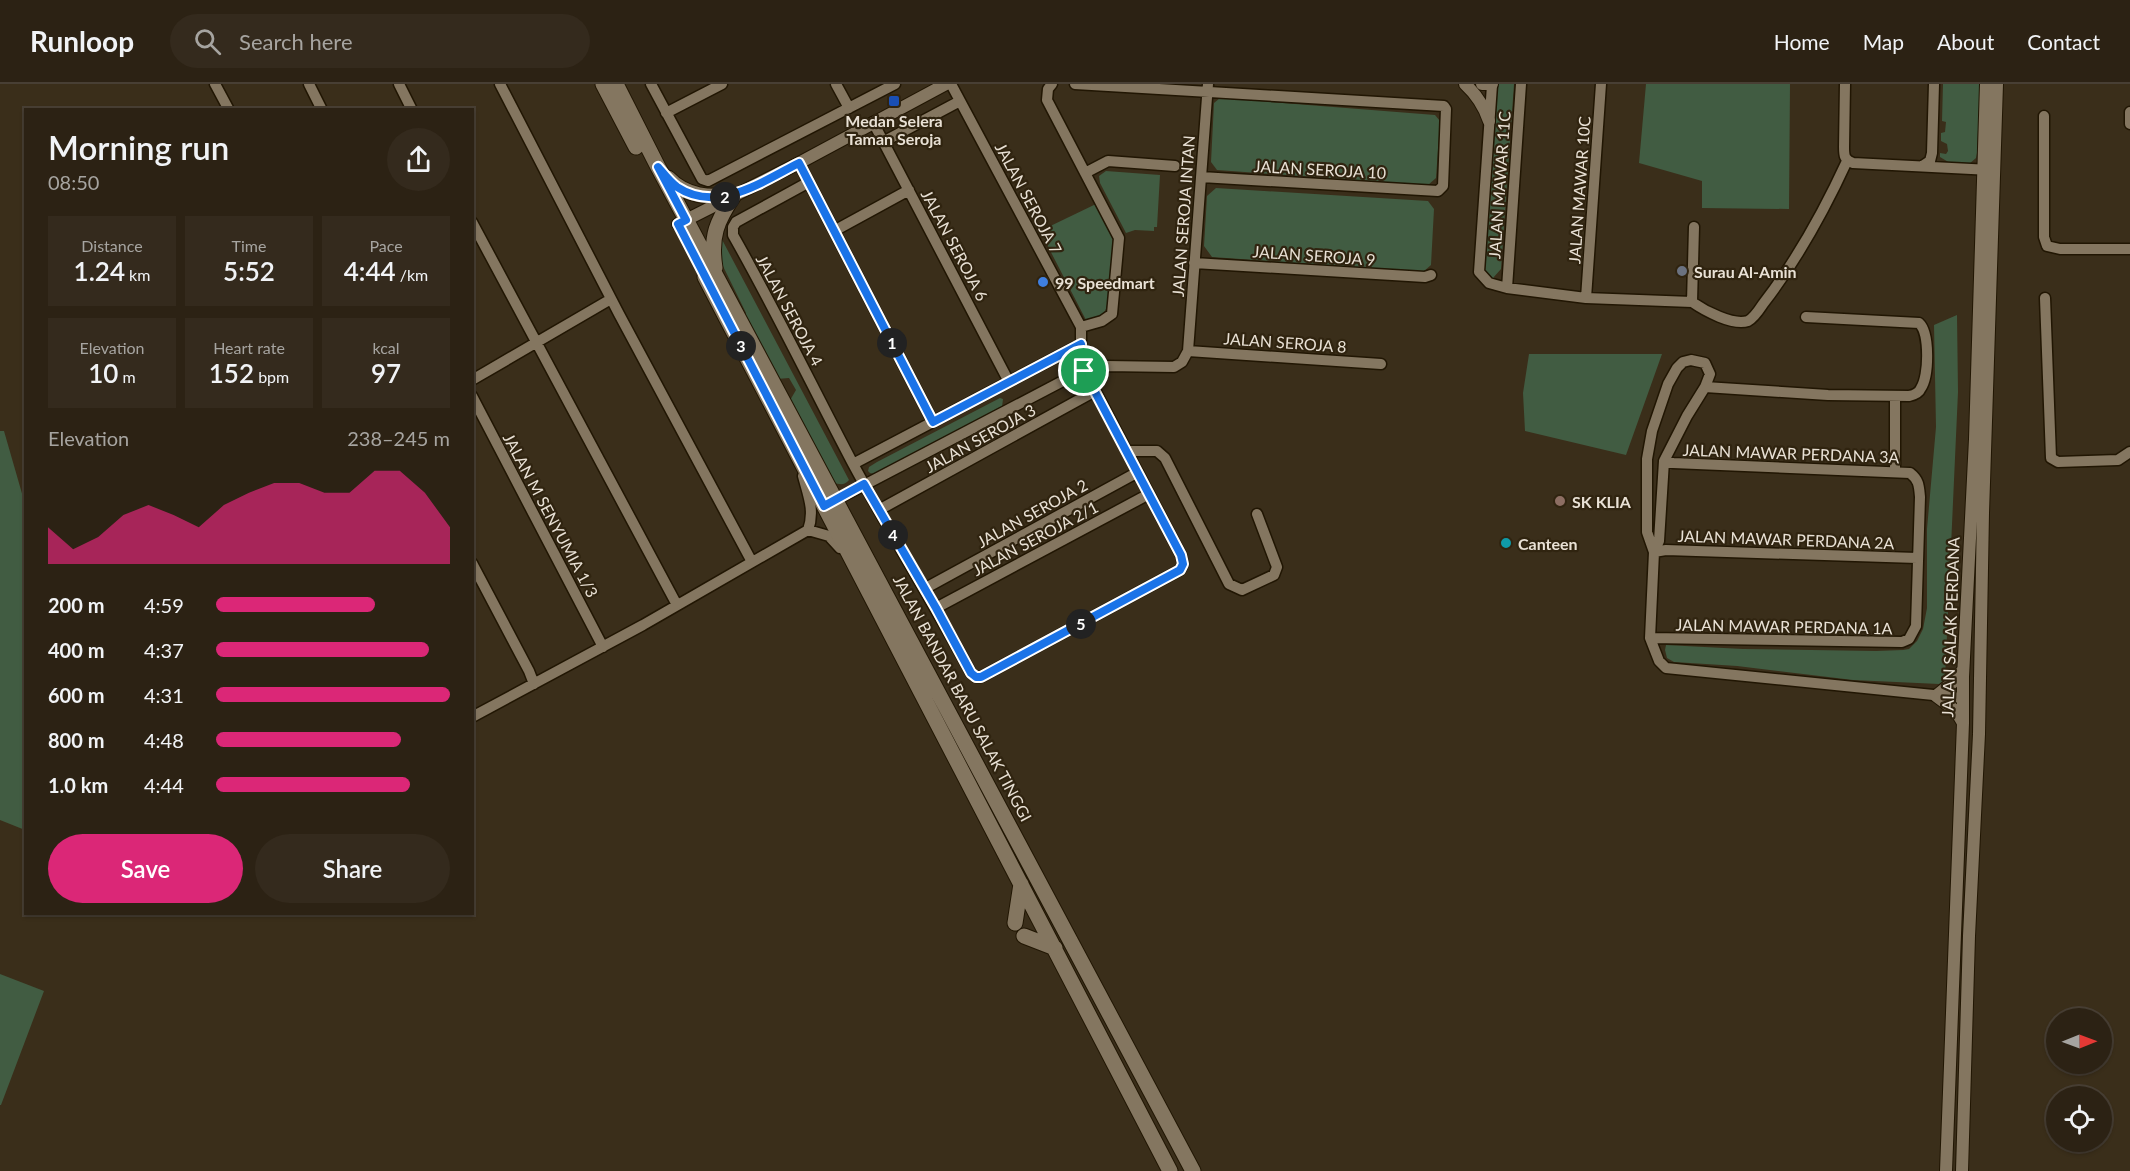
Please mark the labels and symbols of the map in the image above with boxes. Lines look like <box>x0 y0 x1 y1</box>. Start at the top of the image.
marker: Medan Selera Taman Seroja <box>887 94 901 108</box>
street label: JALAN MAWAR 11C <box>1484 110 1514 259</box>
place label: Medan Selera Taman Seroja <box>845 111 943 148</box>
street label: JALAN MAWAR 10C <box>1564 115 1594 264</box>
street label: JALAN SEROJA INTAN <box>1168 135 1198 297</box>
street label: JALAN SEROJA 7 <box>992 139 1066 257</box>
street label: JALAN SEROJA 10 <box>1253 156 1387 182</box>
pin: 2 <box>710 182 740 212</box>
street label: JALAN SEROJA 6 <box>918 186 992 304</box>
street label: JALAN SEROJA 9 <box>1252 241 1376 269</box>
street label: JALAN SEROJA 4 <box>753 251 827 369</box>
place label: Surau Al-Amin <box>1694 262 1797 281</box>
marker: Surau Al-Amin <box>1675 264 1689 278</box>
place label: 99 Speedmart <box>1055 273 1155 292</box>
marker: 99 Speedmart <box>1036 275 1050 289</box>
pin: 1 <box>877 328 907 358</box>
street label: JALAN SEROJA 8 <box>1223 328 1347 356</box>
pin: 3 <box>726 331 756 361</box>
pin <box>1058 345 1109 396</box>
street label: JALAN SEROJA 3 <box>922 400 1038 476</box>
street label: JALAN M SENYUMIA 1/3 <box>500 430 602 600</box>
street label: JALAN MAWAR PERDANA 3A <box>1682 440 1900 466</box>
street label: JALAN SEROJA 2 <box>974 475 1090 551</box>
place label: SK KLIA <box>1572 492 1632 511</box>
marker: SK KLIA <box>1553 494 1567 508</box>
street label: JALAN SEROJA 2/1 <box>969 497 1101 579</box>
pin: 4 <box>878 520 908 550</box>
street label: JALAN MAWAR PERDANA 2A <box>1677 526 1895 552</box>
place label: Canteen <box>1518 534 1578 553</box>
marker: Canteen <box>1499 536 1513 550</box>
street label: JALAN SALAK PERDANA <box>1937 536 1963 718</box>
street label: JALAN BANDAR BARU SALAK TINGGI <box>890 572 1036 824</box>
pin: 5 <box>1066 609 1096 639</box>
street label: JALAN MAWAR PERDANA 1A <box>1675 615 1893 637</box>
north arrow <box>2046 1008 2112 1074</box>

